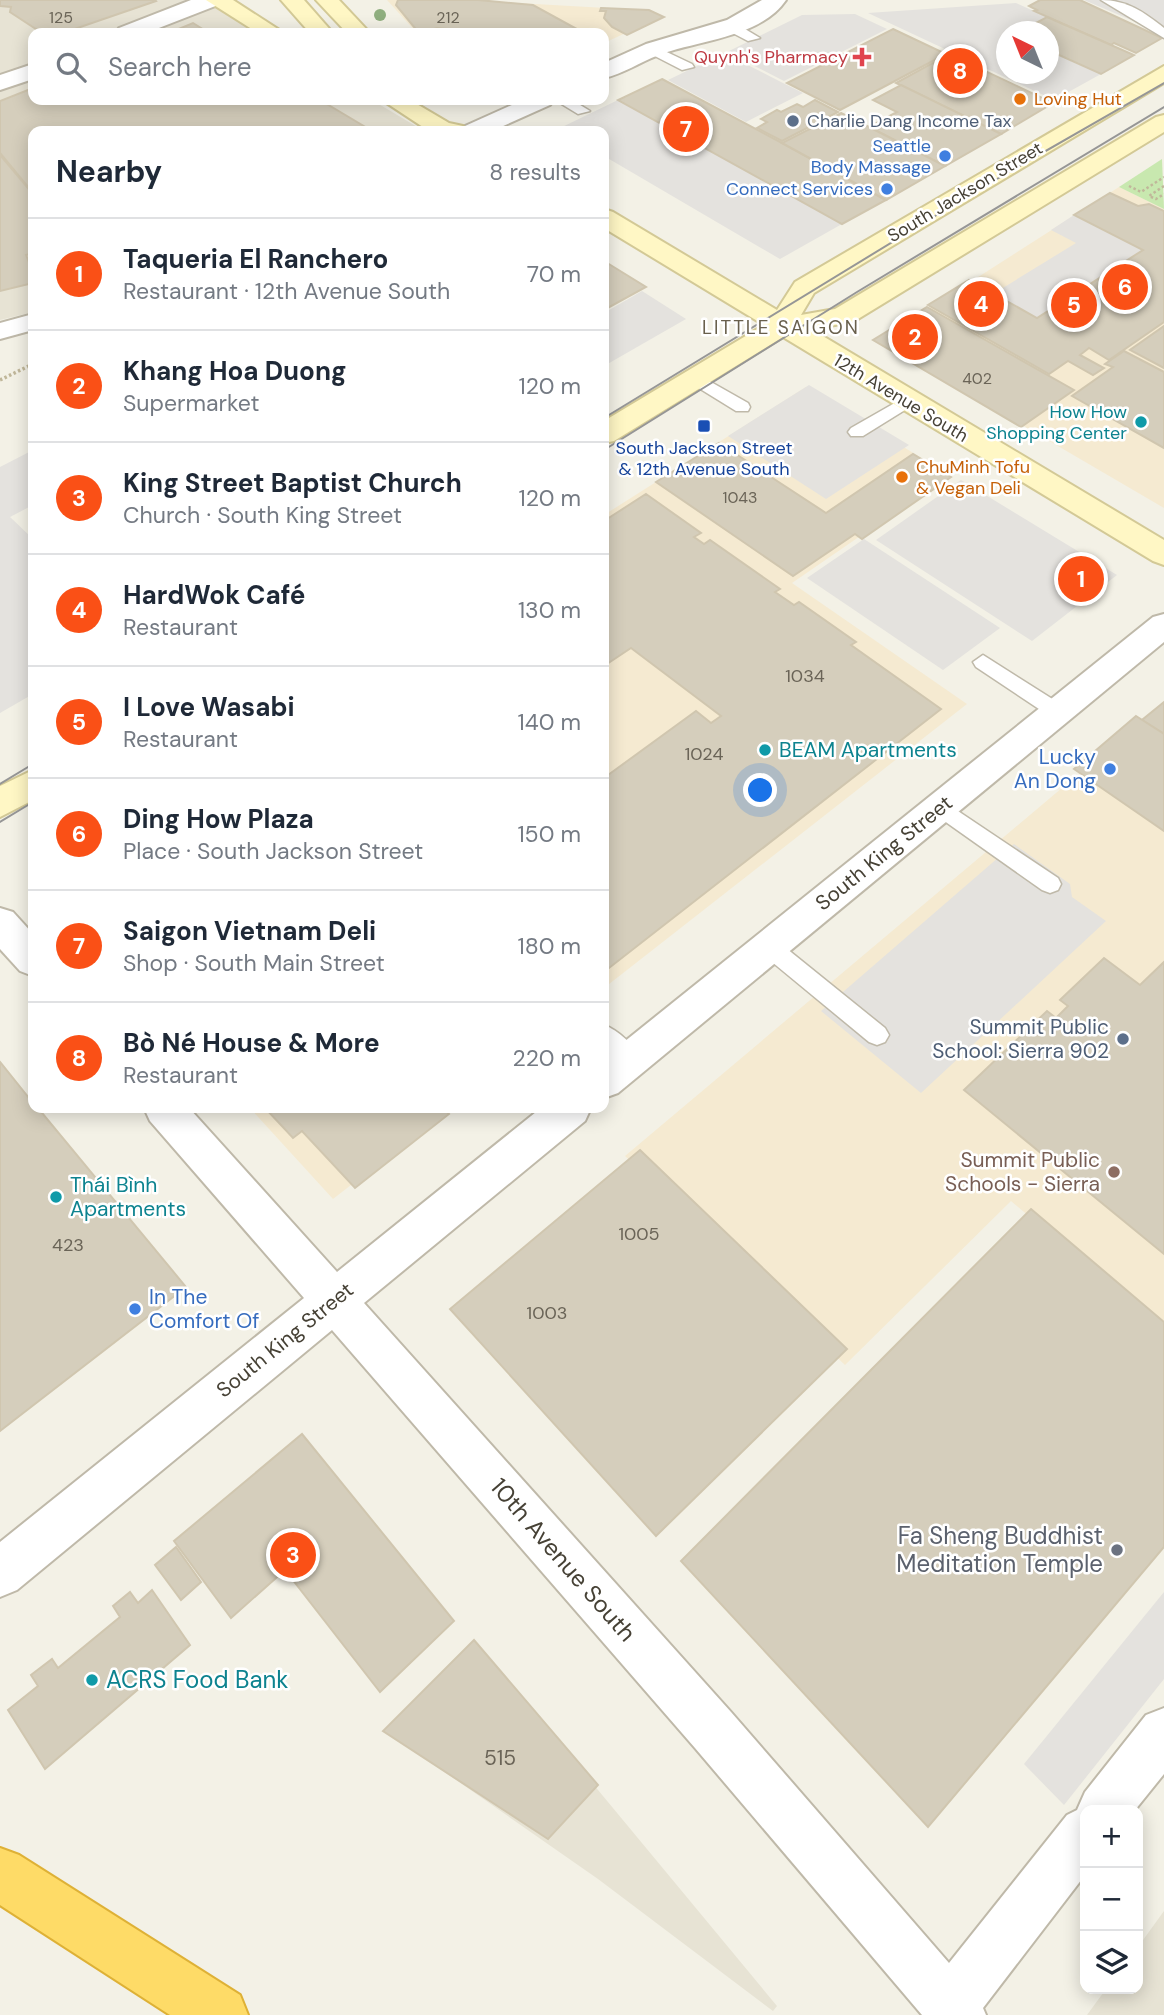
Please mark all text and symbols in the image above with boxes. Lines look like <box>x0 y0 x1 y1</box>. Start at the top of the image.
house number: 125 <box>49 7 73 28</box>
house number: 212 <box>436 7 460 28</box>
north arrow <box>996 21 1059 84</box>
search box <box>28 28 609 105</box>
place label: Quynh's Pharmacy <box>694 45 848 69</box>
pin: 8 <box>937 45 983 97</box>
icon: search <box>52 48 90 86</box>
marker: Quynh's Pharmacy <box>854 49 870 65</box>
text: Search here <box>108 50 251 84</box>
place label: Loving Hut <box>1034 87 1122 111</box>
marker: Loving Hut <box>1012 91 1028 107</box>
pin: 7 <box>663 103 709 155</box>
place label: Charlie Dang Income Tax <box>807 109 1012 133</box>
marker: Charlie Dang Income Tax <box>785 113 801 129</box>
place label: Seattle Body Massage <box>811 134 931 179</box>
street label: South Jackson Street <box>883 136 1047 248</box>
marker: Seattle Body Massage <box>937 148 953 164</box>
text: Nearby <box>56 152 162 191</box>
text: 8 results <box>489 157 581 187</box>
place label: Connect Services <box>726 177 873 201</box>
marker: Connect Services <box>879 181 895 197</box>
text: Taqueria El Ranchero <box>123 242 388 276</box>
text: 1 <box>75 259 83 289</box>
text: 70 m <box>527 259 581 289</box>
pin: 6 <box>1102 261 1148 313</box>
text: Restaurant · 12th Avenue South <box>123 276 450 306</box>
pin: 4 <box>958 278 1004 330</box>
pin: 5 <box>1051 279 1097 331</box>
pin: 2 <box>892 311 938 363</box>
district label: LITTLE SAIGON <box>702 315 860 340</box>
street label: 12th Avenue South <box>829 348 973 448</box>
text: Khang Hoa Duong <box>123 354 347 388</box>
house number: 402 <box>962 368 992 389</box>
text: 2 <box>72 371 86 401</box>
text: 120 m <box>518 371 581 401</box>
text: Supermarket <box>123 388 259 418</box>
place label: How How Shopping Center <box>986 400 1127 445</box>
marker: How How Shopping Center <box>1133 414 1149 430</box>
marker: South Jackson Street & 12th Avenue South <box>696 418 712 434</box>
place label: South Jackson Street & 12th Avenue South <box>615 436 793 481</box>
place label: ChuMinh Tofu & Vegan Deli <box>916 455 1030 500</box>
text: King Street Baptist Church <box>123 466 462 500</box>
marker: ChuMinh Tofu & Vegan Deli <box>894 469 910 485</box>
text: 3 <box>72 483 86 513</box>
text: 120 m <box>518 483 581 513</box>
house number: 1043 <box>722 487 758 508</box>
text: Church · South King Street <box>123 500 402 530</box>
pin: 1 <box>1058 553 1104 605</box>
text: HardWok Café <box>123 578 306 612</box>
text: 4 <box>72 595 86 625</box>
text: 130 m <box>518 595 581 625</box>
text: Restaurant <box>123 612 238 642</box>
house number: 1034 <box>785 664 825 688</box>
text: I Love Wasabi <box>123 690 295 724</box>
text: 5 <box>72 707 86 737</box>
text: 140 m <box>518 707 581 737</box>
text: Restaurant <box>123 724 238 754</box>
place label: BEAM Apartments <box>779 736 957 764</box>
house number: 1024 <box>685 742 723 766</box>
marker: BEAM Apartments <box>757 742 773 758</box>
place label: Lucky An Dong <box>1014 743 1096 795</box>
marker: Lucky An Dong <box>1102 761 1118 777</box>
your location <box>743 773 777 807</box>
street label: South King Street <box>810 789 958 917</box>
text: Ding How Plaza <box>123 802 314 836</box>
text: 6 <box>72 819 86 849</box>
text: 150 m <box>517 819 581 849</box>
text: Place · South Jackson Street <box>123 836 423 866</box>
text: Saigon Vietnam Deli <box>123 914 376 948</box>
text: 7 <box>73 931 85 961</box>
text: 180 m <box>517 931 581 961</box>
text: Shop · South Main Street <box>123 948 385 978</box>
place label: Summit Public School: Sierra 902 <box>932 1013 1109 1065</box>
text: Bò Né House & More <box>123 1026 380 1060</box>
marker: Summit Public School: Sierra 902 <box>1115 1031 1131 1047</box>
text: 8 <box>72 1043 86 1073</box>
text: 220 m <box>512 1043 581 1073</box>
text: Restaurant <box>123 1060 238 1090</box>
place label: Summit Public Schools - Sierra <box>945 1146 1100 1198</box>
marker: Summit Public Schools - Sierra <box>1106 1164 1122 1180</box>
place label: Thái Bình Apartments <box>70 1171 186 1223</box>
marker: Thái Bình Apartments <box>48 1189 64 1205</box>
house number: 1005 <box>618 1222 660 1246</box>
house number: 423 <box>52 1233 84 1257</box>
street label: South King Street <box>211 1276 359 1404</box>
place label: In The Comfort Of <box>149 1283 259 1335</box>
marker: In The Comfort Of <box>127 1301 143 1317</box>
house number: 1003 <box>527 1301 567 1325</box>
street label: 10th Avenue South <box>484 1472 643 1648</box>
place label: Fa Sheng Buddhist Meditation Temple <box>896 1520 1103 1579</box>
pin: 3 <box>270 1529 316 1581</box>
marker: Fa Sheng Buddhist Meditation Temple <box>1109 1542 1125 1558</box>
place label: ACRS Food Bank <box>106 1664 288 1695</box>
marker: ACRS Food Bank <box>84 1672 100 1688</box>
house number: 515 <box>484 1744 516 1772</box>
map controls <box>1080 1805 1143 1994</box>
button: + <box>1080 1805 1143 1868</box>
button: − <box>1080 1868 1143 1931</box>
button: layers <box>1080 1931 1143 1994</box>

